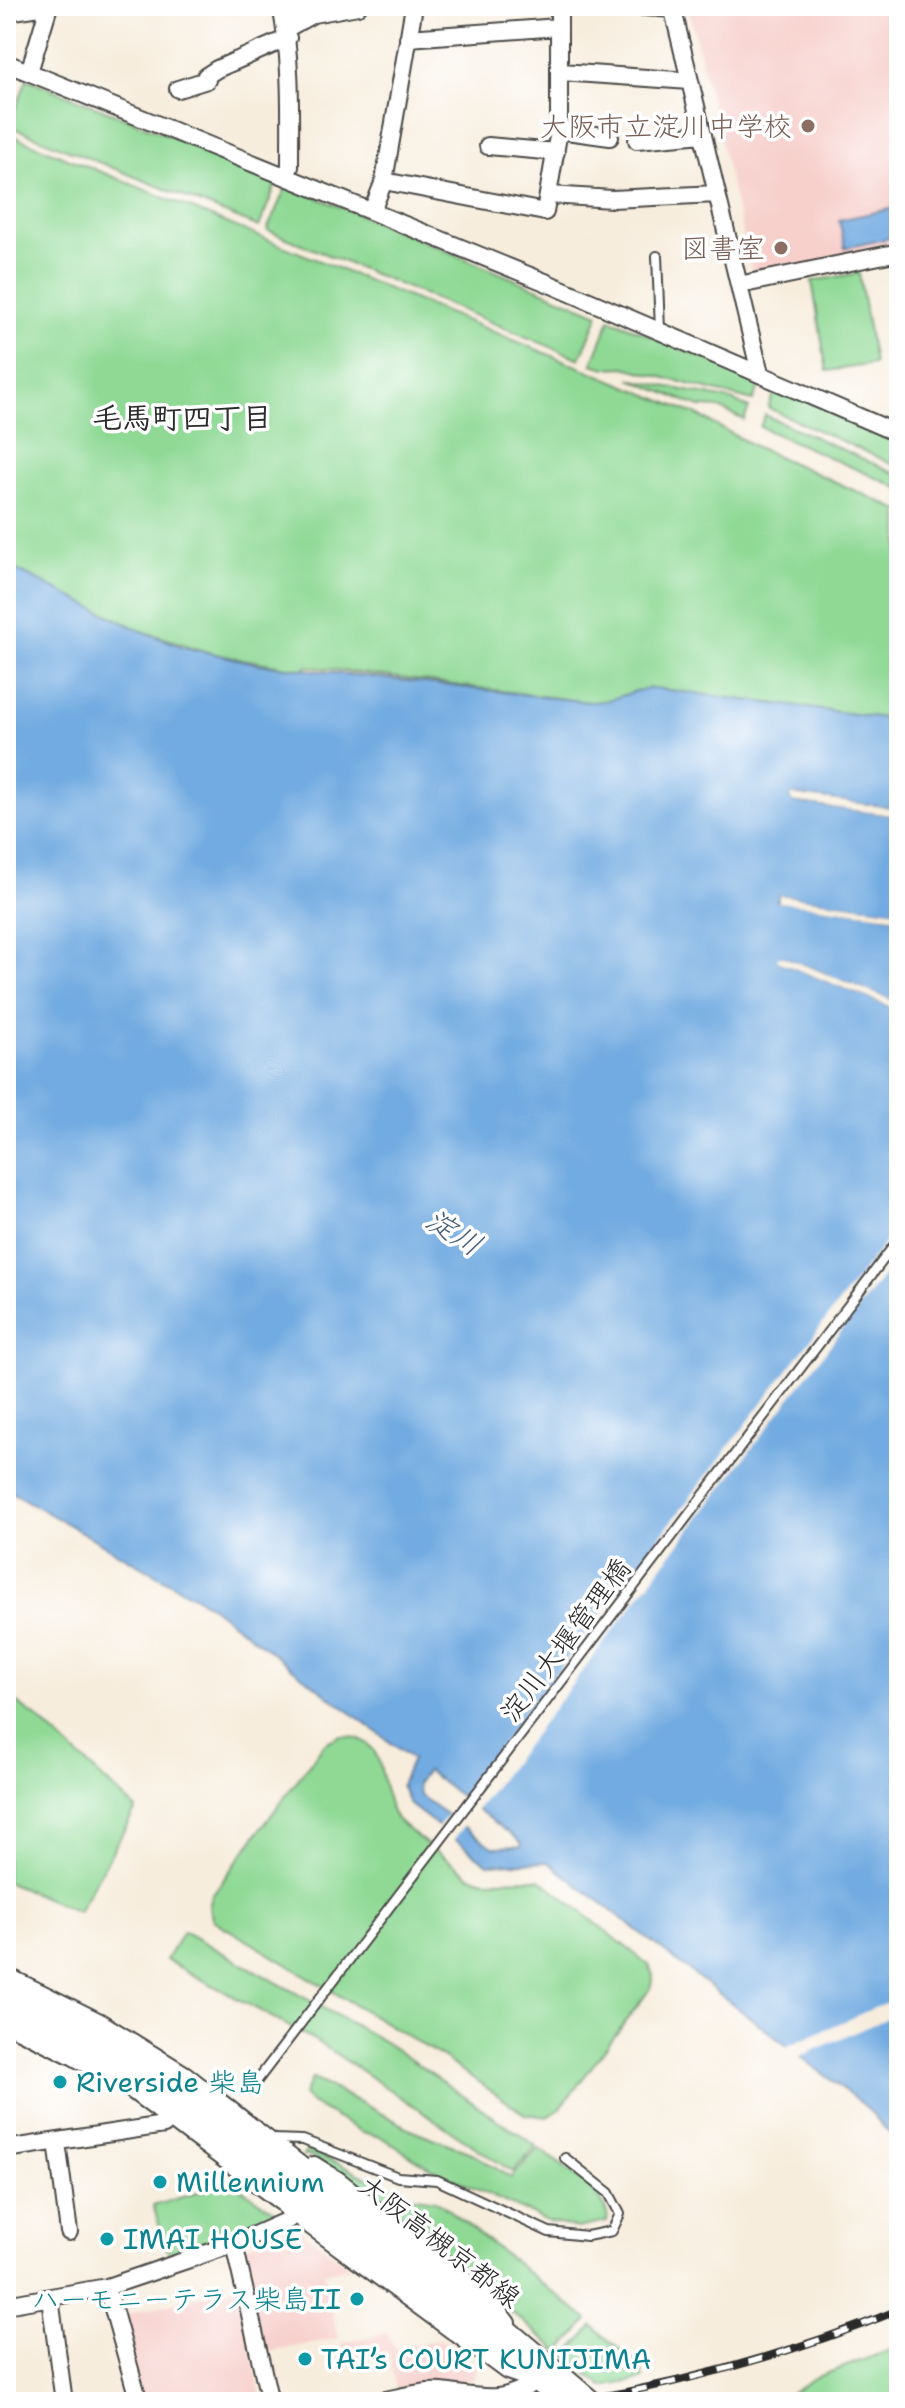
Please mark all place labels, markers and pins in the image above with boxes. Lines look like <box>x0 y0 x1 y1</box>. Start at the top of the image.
place label: 大阪市立淀川中学校 <box>540 107 792 145</box>
marker: 大阪市立淀川中学校 <box>799 117 817 135</box>
place label: 図書室 <box>681 229 765 267</box>
marker: 図書室 <box>772 239 790 257</box>
place label: Riverside 柴島 <box>76 2063 265 2101</box>
marker: Riverside 柴島 <box>51 2073 69 2091</box>
place label: Millennium <box>176 2163 325 2201</box>
marker: Millennium <box>151 2173 169 2191</box>
place label: IMAI HOUSE <box>123 2220 302 2258</box>
marker: IMAI HOUSE <box>98 2230 116 2248</box>
place label: ハーモニーテラス柴島II <box>31 2280 341 2318</box>
marker: ハーモニーテラス柴島II <box>348 2290 366 2308</box>
place label: TAI’s COURT KUNIJIMA <box>321 2340 651 2378</box>
marker: TAI’s COURT KUNIJIMA <box>296 2350 314 2368</box>

